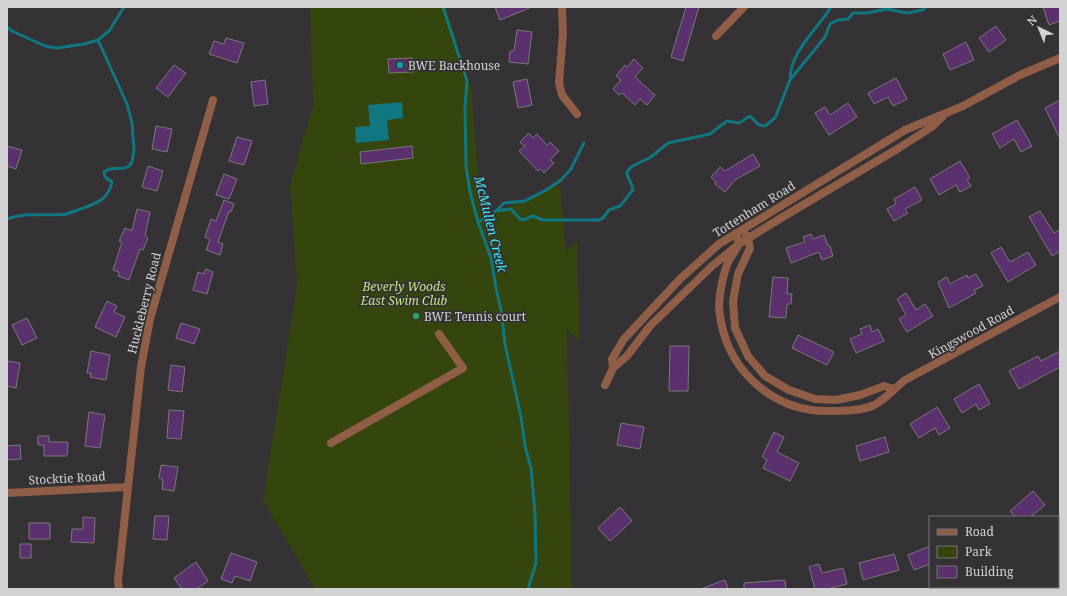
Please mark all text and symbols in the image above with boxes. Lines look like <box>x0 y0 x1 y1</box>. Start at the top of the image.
north arrow <box>1019 8 1059 48</box>
text: N <box>1024 12 1040 29</box>
place label: BWE Backhouse <box>408 57 500 74</box>
marker: BWE Backhouse <box>395 60 405 70</box>
water label: McMullen Creek <box>470 173 512 274</box>
street label: Tottenham Road <box>710 177 799 241</box>
street label: Huckleberry Road <box>123 250 165 356</box>
park label: Beverly Woods East Swim Club <box>360 278 447 309</box>
street label: Kingswood Road <box>925 301 1017 363</box>
place label: BWE Tennis court <box>424 308 526 325</box>
marker: BWE Tennis court <box>411 311 421 321</box>
street label: Stocktie Road <box>28 467 107 489</box>
legend <box>929 516 1059 588</box>
text: Road <box>965 523 995 540</box>
text: Park <box>965 543 993 560</box>
text: Building <box>965 563 1014 580</box>

